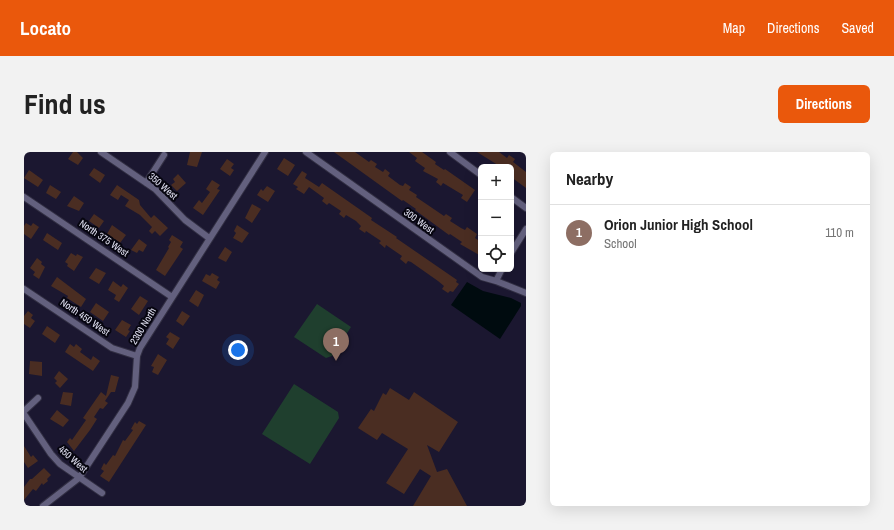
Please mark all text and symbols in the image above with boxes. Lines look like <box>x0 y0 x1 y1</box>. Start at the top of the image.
text: Locato <box>20 15 71 41</box>
text: Map <box>723 19 745 37</box>
text: Directions <box>767 19 819 37</box>
text: Saved <box>841 19 874 37</box>
text: Find us <box>24 85 106 123</box>
button: Directions <box>778 85 870 123</box>
map controls <box>478 164 514 272</box>
button: + <box>478 164 514 200</box>
text: Nearby <box>566 167 613 190</box>
street label: 350 West <box>146 170 181 203</box>
button: − <box>478 200 514 236</box>
street label: 300 West <box>401 206 437 237</box>
text: Orion Junior High School <box>604 214 753 235</box>
street label: North 375 West <box>77 217 132 260</box>
text: 1 <box>576 224 582 241</box>
text: 110 m <box>825 224 854 241</box>
text: School <box>604 235 637 252</box>
button: locate <box>478 236 514 272</box>
street label: North 450 West <box>58 296 113 339</box>
street label: 2300 North <box>127 305 159 347</box>
pin: 1 <box>323 328 349 361</box>
your location <box>228 340 248 360</box>
street label: 450 West <box>56 443 91 476</box>

